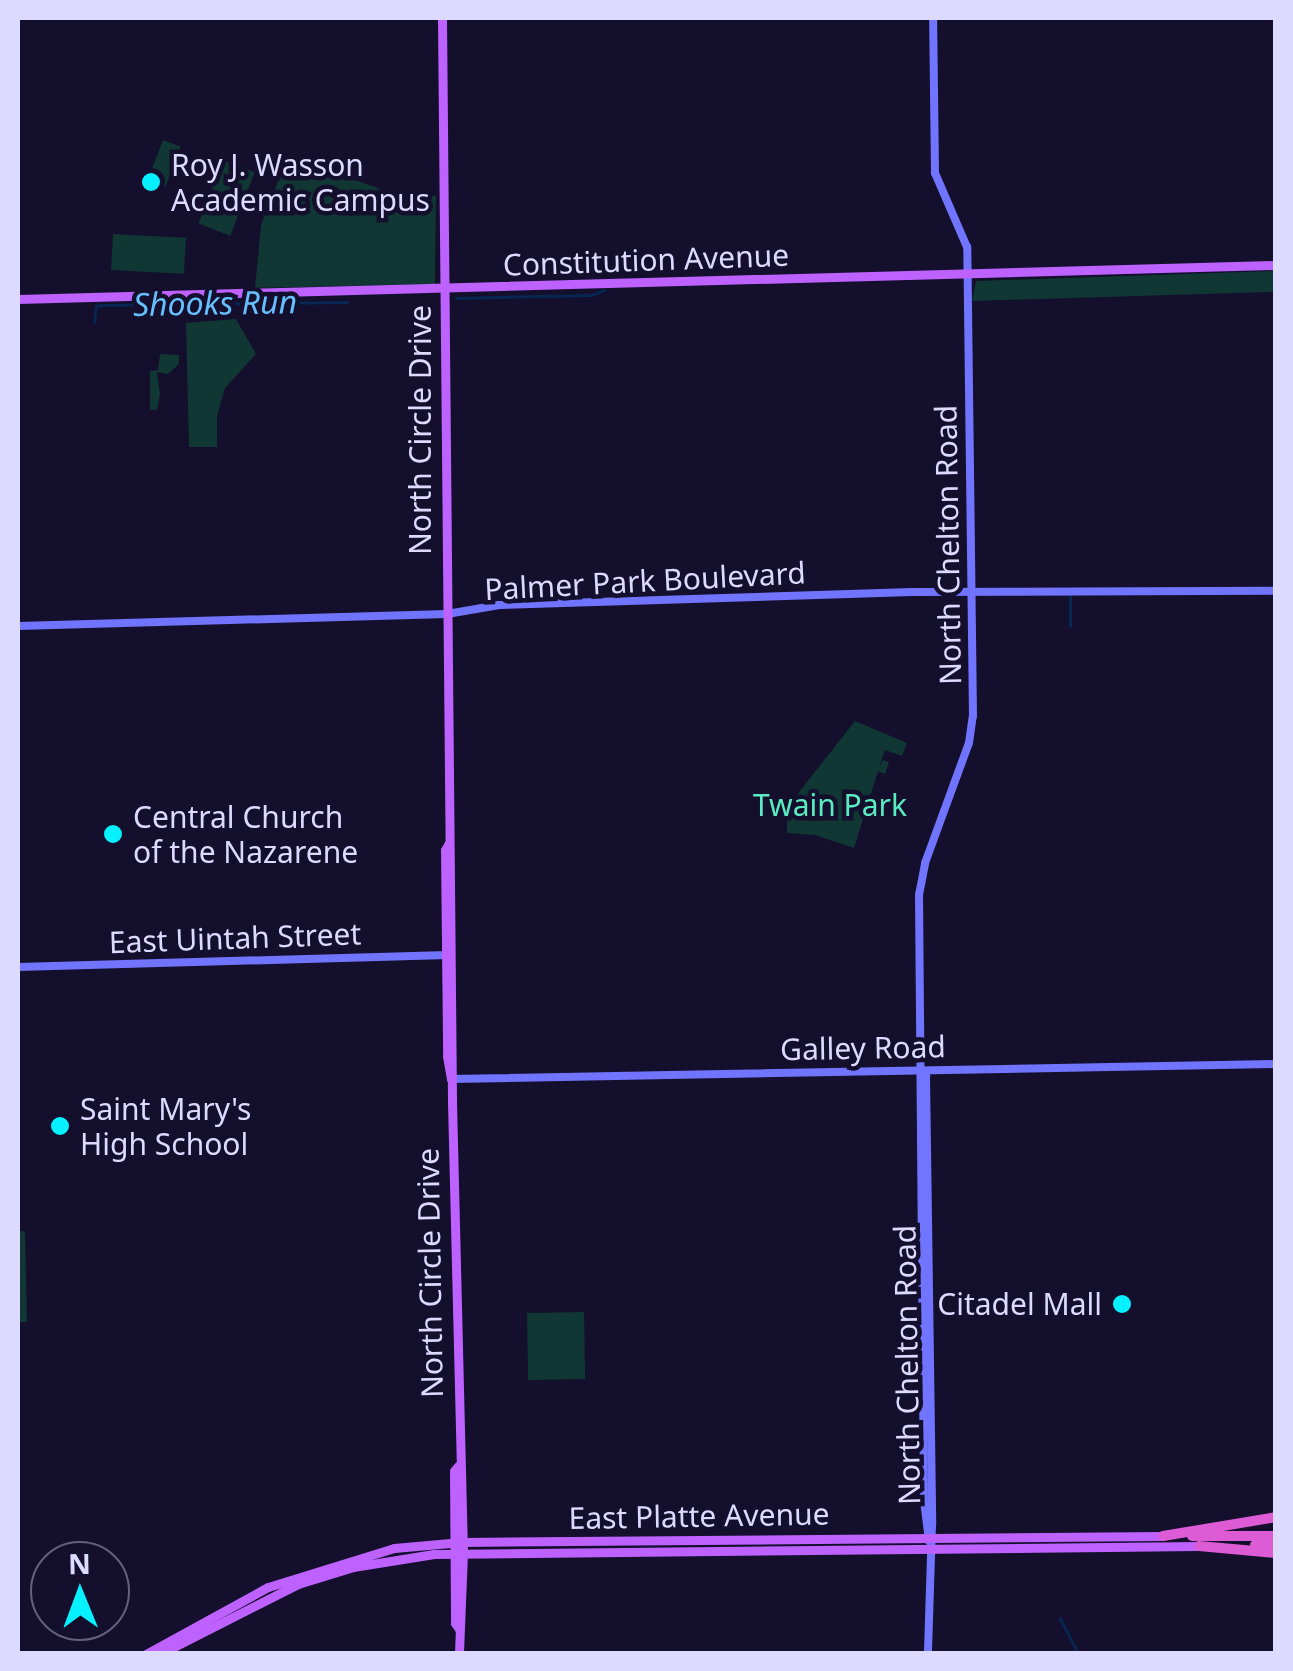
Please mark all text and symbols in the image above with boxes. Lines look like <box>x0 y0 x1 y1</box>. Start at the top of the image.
place label: Roy J. Wasson Academic Campus <box>171 147 430 218</box>
marker: Roy J. Wasson Academic Campus <box>140 171 162 193</box>
street label: Constitution Avenue <box>502 237 790 283</box>
water label: Shooks Run <box>133 282 297 324</box>
street label: North Circle Drive <box>402 305 438 555</box>
street label: North Chelton Road <box>928 405 968 685</box>
street label: Palmer Park Boulevard <box>483 555 807 607</box>
park label: Twain Park <box>753 787 907 823</box>
place label: Central Church of the Nazarene <box>133 799 358 870</box>
marker: Central Church of the Nazarene <box>102 823 124 845</box>
street label: East Uintah Street <box>108 916 362 960</box>
street label: Galley Road <box>780 1029 946 1067</box>
place label: Saint Mary's High School <box>80 1091 251 1162</box>
marker: Saint Mary's High School <box>49 1115 71 1137</box>
street label: North Circle Drive <box>410 1148 450 1398</box>
street label: North Chelton Road <box>887 1225 927 1505</box>
place label: Citadel Mall <box>937 1286 1102 1322</box>
marker: Citadel Mall <box>1111 1293 1133 1315</box>
street label: East Platte Avenue <box>568 1496 830 1536</box>
north arrow <box>30 1541 130 1641</box>
text: N <box>68 1544 91 1582</box>

